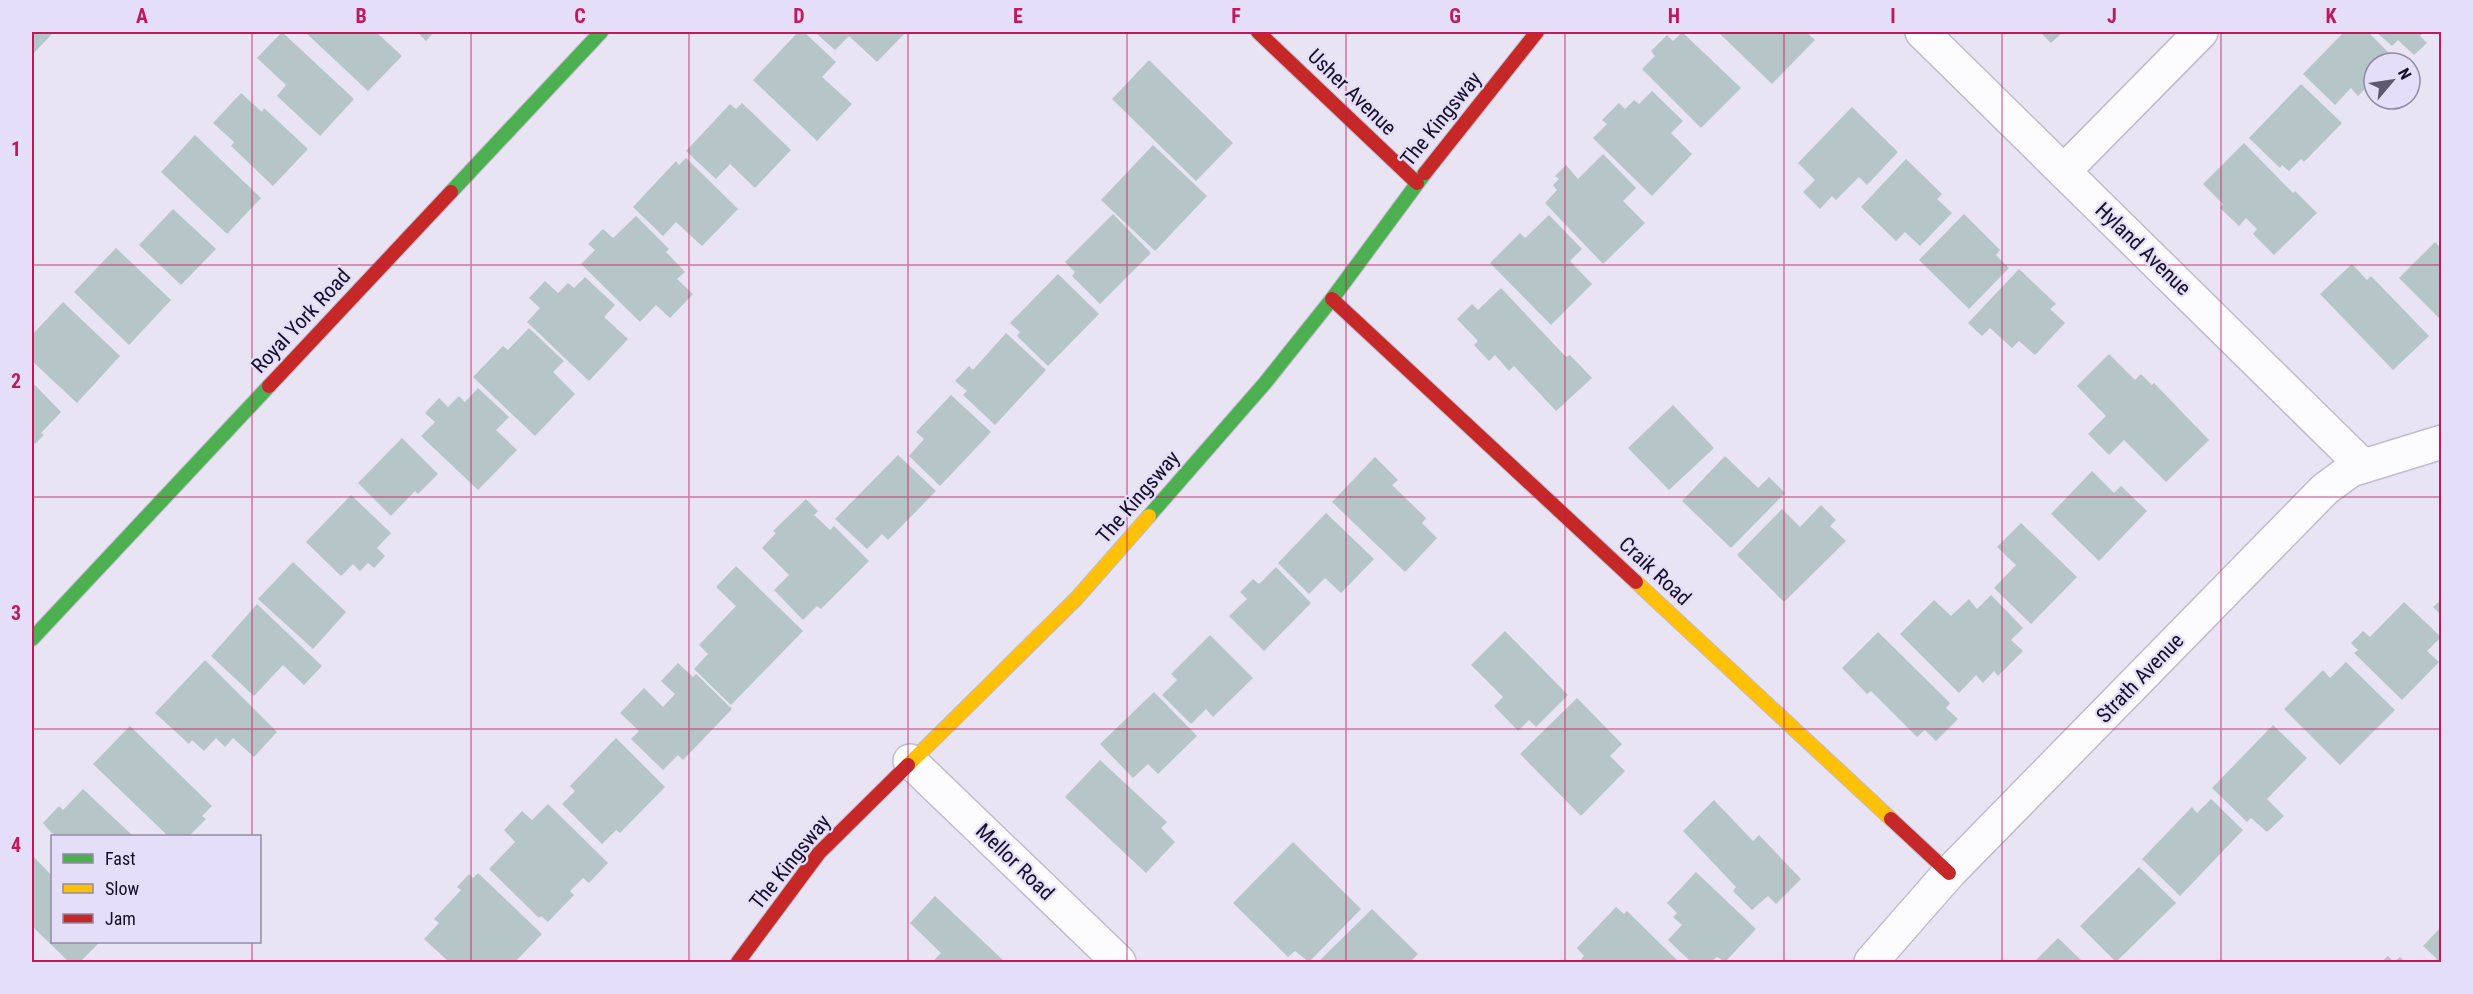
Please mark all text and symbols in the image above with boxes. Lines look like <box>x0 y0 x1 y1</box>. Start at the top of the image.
text: A <box>136 4 148 28</box>
text: B <box>355 4 367 28</box>
text: C <box>574 4 586 28</box>
text: D <box>793 4 805 28</box>
text: E <box>1013 4 1023 28</box>
text: F <box>1231 4 1241 28</box>
text: G <box>1449 4 1461 28</box>
text: H <box>1668 4 1680 28</box>
text: I <box>1890 4 1896 28</box>
text: J <box>2107 4 2117 28</box>
text: K <box>2325 4 2337 28</box>
street label: Usher Avenue <box>1303 44 1401 140</box>
north arrow <box>2362 51 2422 111</box>
text: N <box>2394 65 2415 83</box>
street label: The Kingsway <box>1396 67 1486 171</box>
text: 1 <box>11 137 21 161</box>
street label: Hyland Avenue <box>2091 198 2196 300</box>
street label: Royal York Road <box>247 264 355 378</box>
text: 2 <box>11 369 21 393</box>
street label: The Kingsway <box>1091 446 1185 548</box>
street label: Craik Road <box>1614 532 1696 610</box>
text: 3 <box>11 601 21 625</box>
street label: Strath Avenue <box>2091 628 2189 728</box>
street label: The Kingsway <box>745 810 835 914</box>
street label: Mellor Road <box>971 819 1059 905</box>
text: 4 <box>11 833 21 857</box>
legend <box>51 835 261 943</box>
text: Fast <box>105 848 136 869</box>
text: Slow <box>105 878 140 899</box>
text: Jam <box>105 908 136 929</box>

